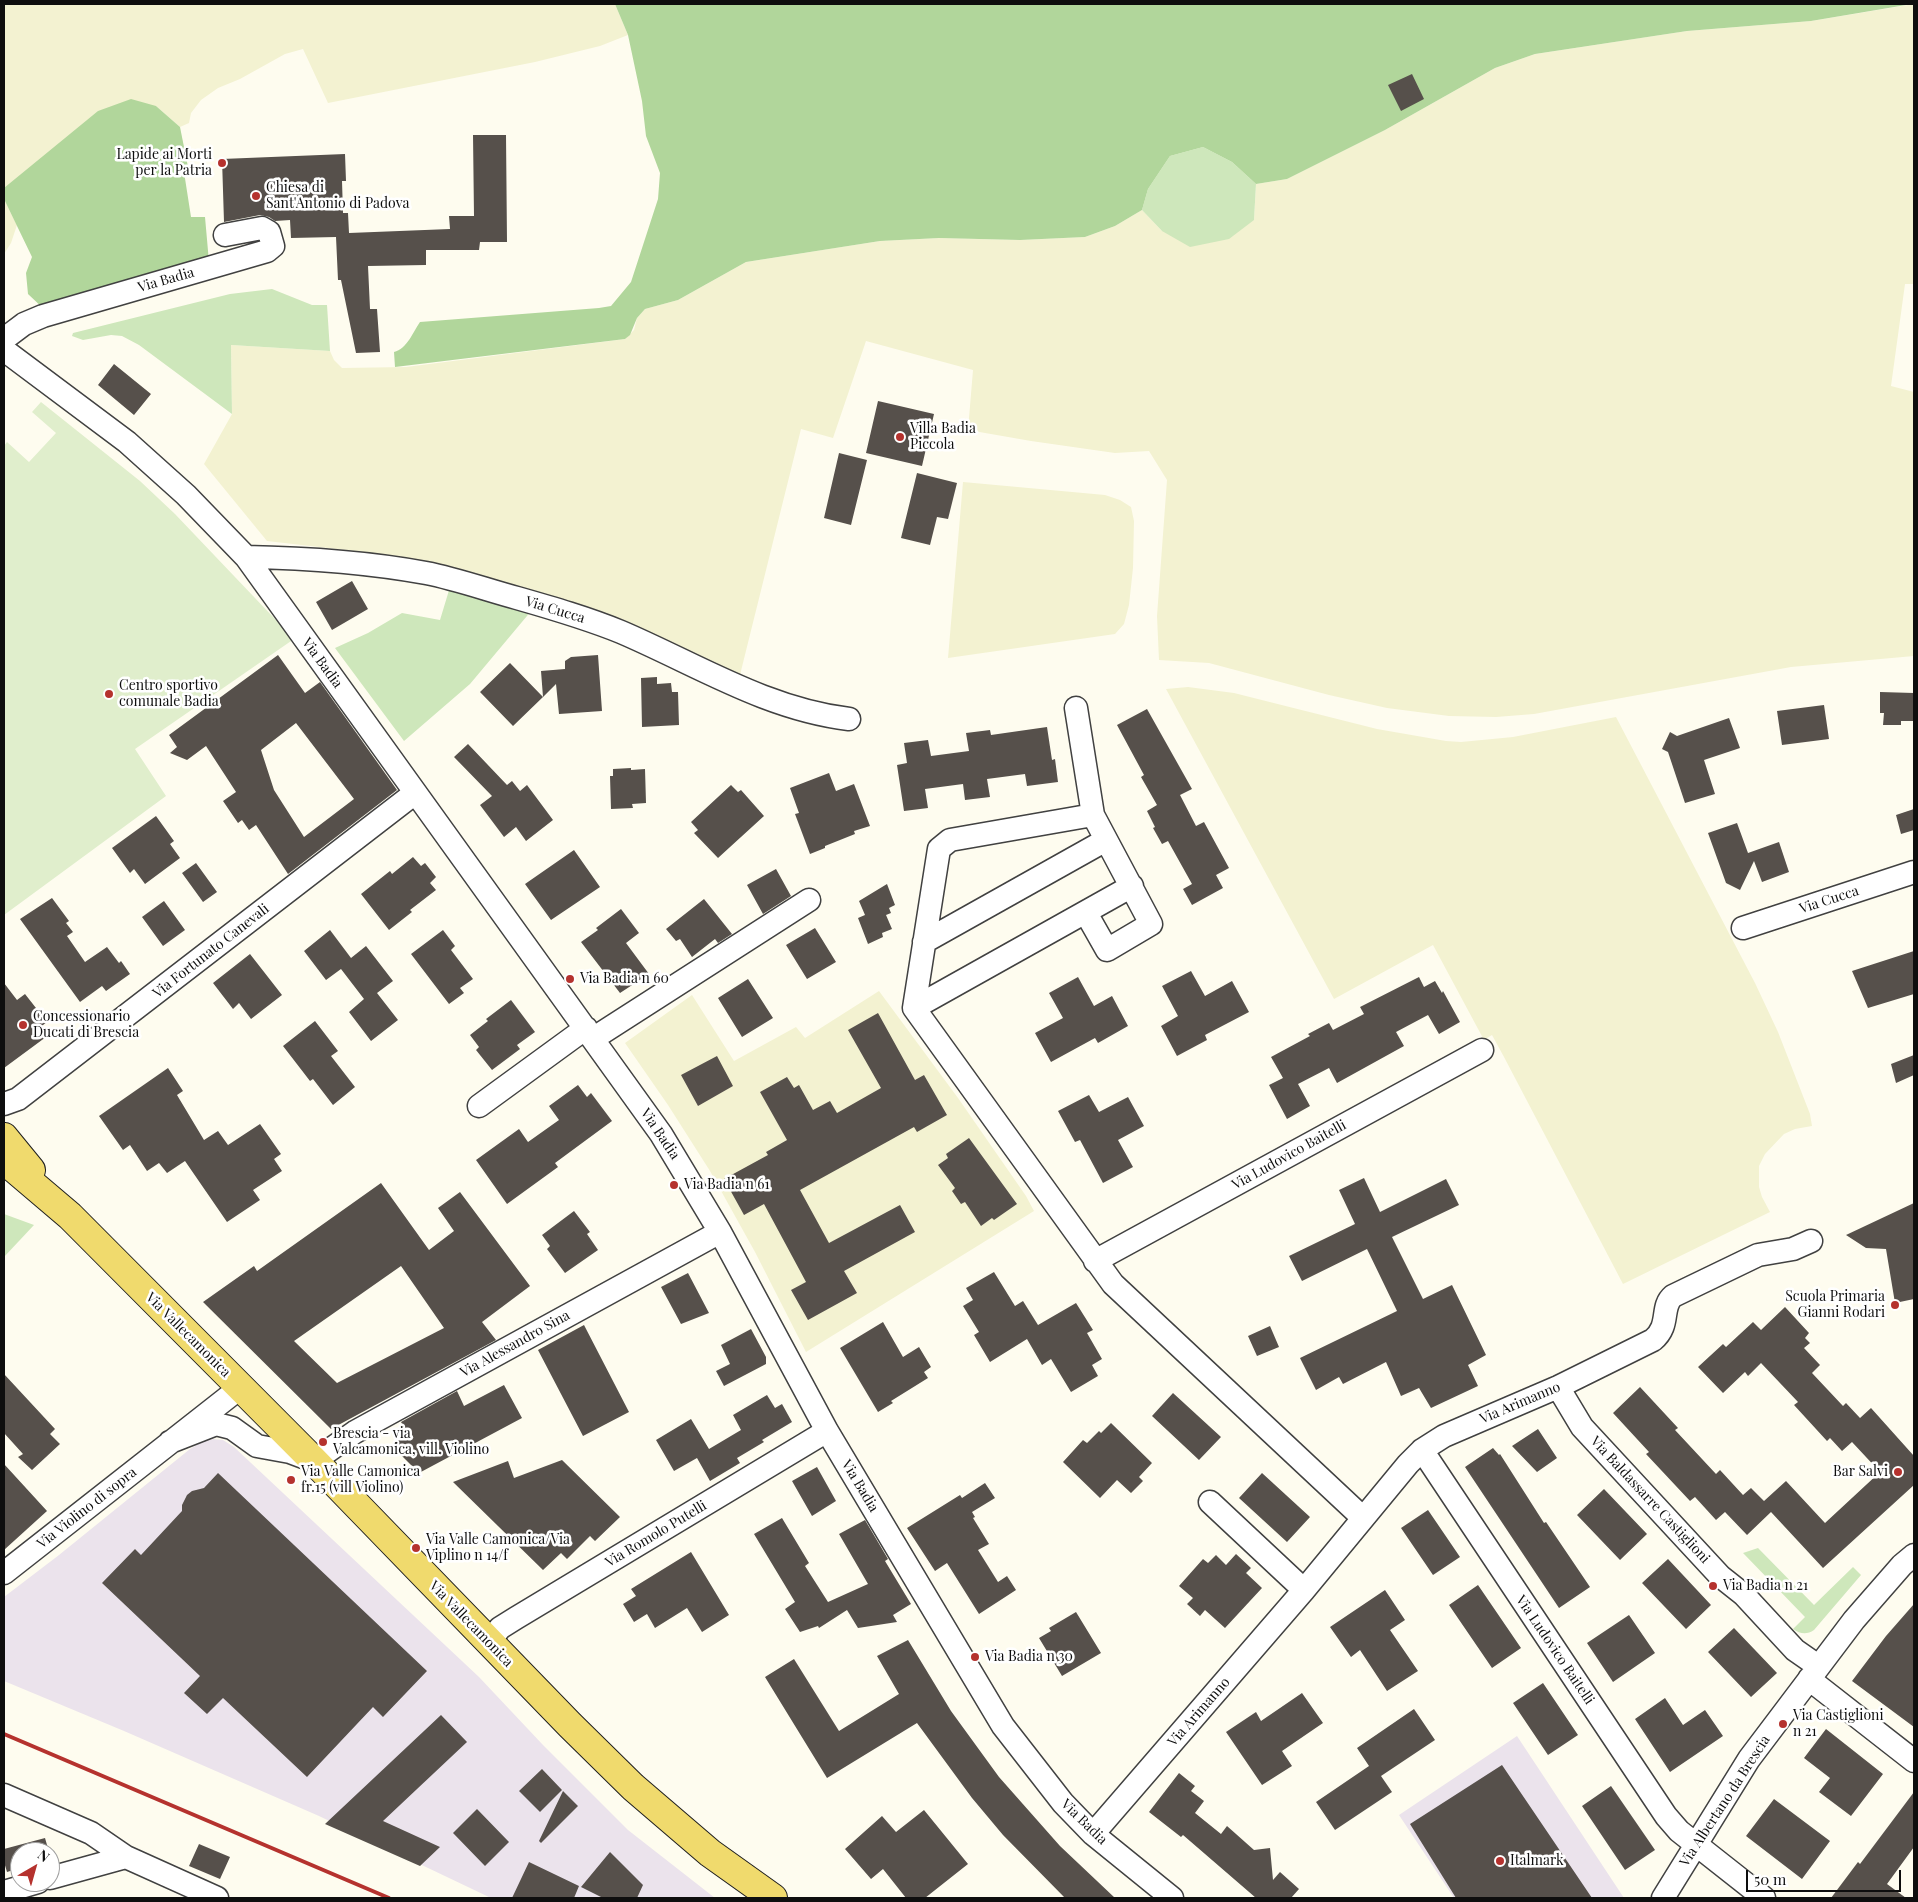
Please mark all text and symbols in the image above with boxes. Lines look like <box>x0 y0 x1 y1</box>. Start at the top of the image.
place label: Lapide ai Morti per la Patria <box>116 147 212 180</box>
marker: Lapide ai Morti per la Patria <box>216 157 228 169</box>
place label: Chiesa di Sant'Antonio di Padova <box>266 180 409 212</box>
marker: Chiesa di Sant'Antonio di Padova <box>250 190 262 202</box>
street label: Via Badia <box>136 264 196 296</box>
place label: Villa Badia Piccola <box>910 421 976 454</box>
marker: Villa Badia Piccola <box>894 431 906 443</box>
street label: Via Cucca <box>523 593 587 627</box>
street label: Via Badia <box>298 635 346 691</box>
place label: Centro sportivo comunale Badia <box>119 678 219 710</box>
marker: Centro sportivo comunale Badia <box>103 688 115 700</box>
street label: Via Cucca <box>1797 883 1861 917</box>
street label: Via Fortunato Canevali <box>150 900 272 1002</box>
place label: Via Badia n 60 <box>580 971 669 987</box>
marker: Via Badia n 60 <box>564 973 576 985</box>
place label: Concessionario Ducati di Brescia <box>33 1009 139 1042</box>
marker: Concessionario Ducati di Brescia <box>17 1019 29 1031</box>
street label: Via Badia <box>637 1105 683 1163</box>
street label: Via Ludovico Baitelli <box>1229 1117 1349 1193</box>
place label: Via Badia n 61 <box>684 1177 770 1193</box>
marker: Via Badia n 61 <box>668 1179 680 1191</box>
street label: Via Vallecamonica <box>142 1289 234 1381</box>
place label: Scuola Primaria Gianni Rodari <box>1785 1289 1885 1321</box>
marker: Scuola Primaria Gianni Rodari <box>1889 1299 1901 1311</box>
street label: Via Alessandro Sina <box>457 1307 573 1381</box>
street label: Via Arimanno <box>1477 1378 1563 1428</box>
place label: Brescia - via Valcamonica, vill. Violino <box>333 1426 489 1458</box>
street label: Via Baldassarre Castiglioni <box>1587 1433 1713 1567</box>
marker: Brescia - via Valcamonica, vill. Violino <box>317 1436 329 1448</box>
street label: Via Badia <box>838 1457 882 1515</box>
street label: Via Violino di sopra <box>34 1464 140 1552</box>
place label: Via Valle Camonica fr.15 (vill Violino) <box>301 1464 420 1496</box>
place label: Bar Salvi <box>1833 1464 1888 1480</box>
marker: Bar Salvi <box>1892 1466 1904 1478</box>
marker: Via Valle Camonica fr.15 (vill Violino) <box>285 1474 297 1486</box>
street label: Via Romolo Putelli <box>602 1497 710 1571</box>
place label: Via Valle Camonica/Via Viplino n 14/f <box>426 1532 570 1564</box>
marker: Via Valle Camonica/Via Viplino n 14/f <box>410 1542 422 1554</box>
street label: Via Vallecamonica <box>426 1578 516 1670</box>
place label: Via Badia n 21 <box>1723 1578 1808 1594</box>
marker: Via Badia n 21 <box>1707 1580 1719 1592</box>
street label: Via Ludovico Baitelli <box>1512 1592 1598 1708</box>
place label: Via Badia n 30 <box>985 1649 1073 1665</box>
marker: Via Badia n 30 <box>969 1651 981 1663</box>
street label: Via Arimanno <box>1164 1674 1234 1750</box>
place label: Via Castiglioni n 21 <box>1793 1708 1884 1740</box>
marker: Via Castiglioni n 21 <box>1777 1718 1789 1730</box>
street label: Via Albertano da Brescia <box>1676 1732 1774 1870</box>
street label: Via Badia <box>1057 1796 1111 1848</box>
north arrow <box>10 1842 60 1892</box>
text: N <box>34 1845 54 1866</box>
place label: Italmark <box>1510 1853 1564 1869</box>
marker: Italmark <box>1494 1855 1506 1867</box>
scale bar <box>1748 1860 1903 1892</box>
text: 50 m <box>1754 1869 1786 1889</box>

